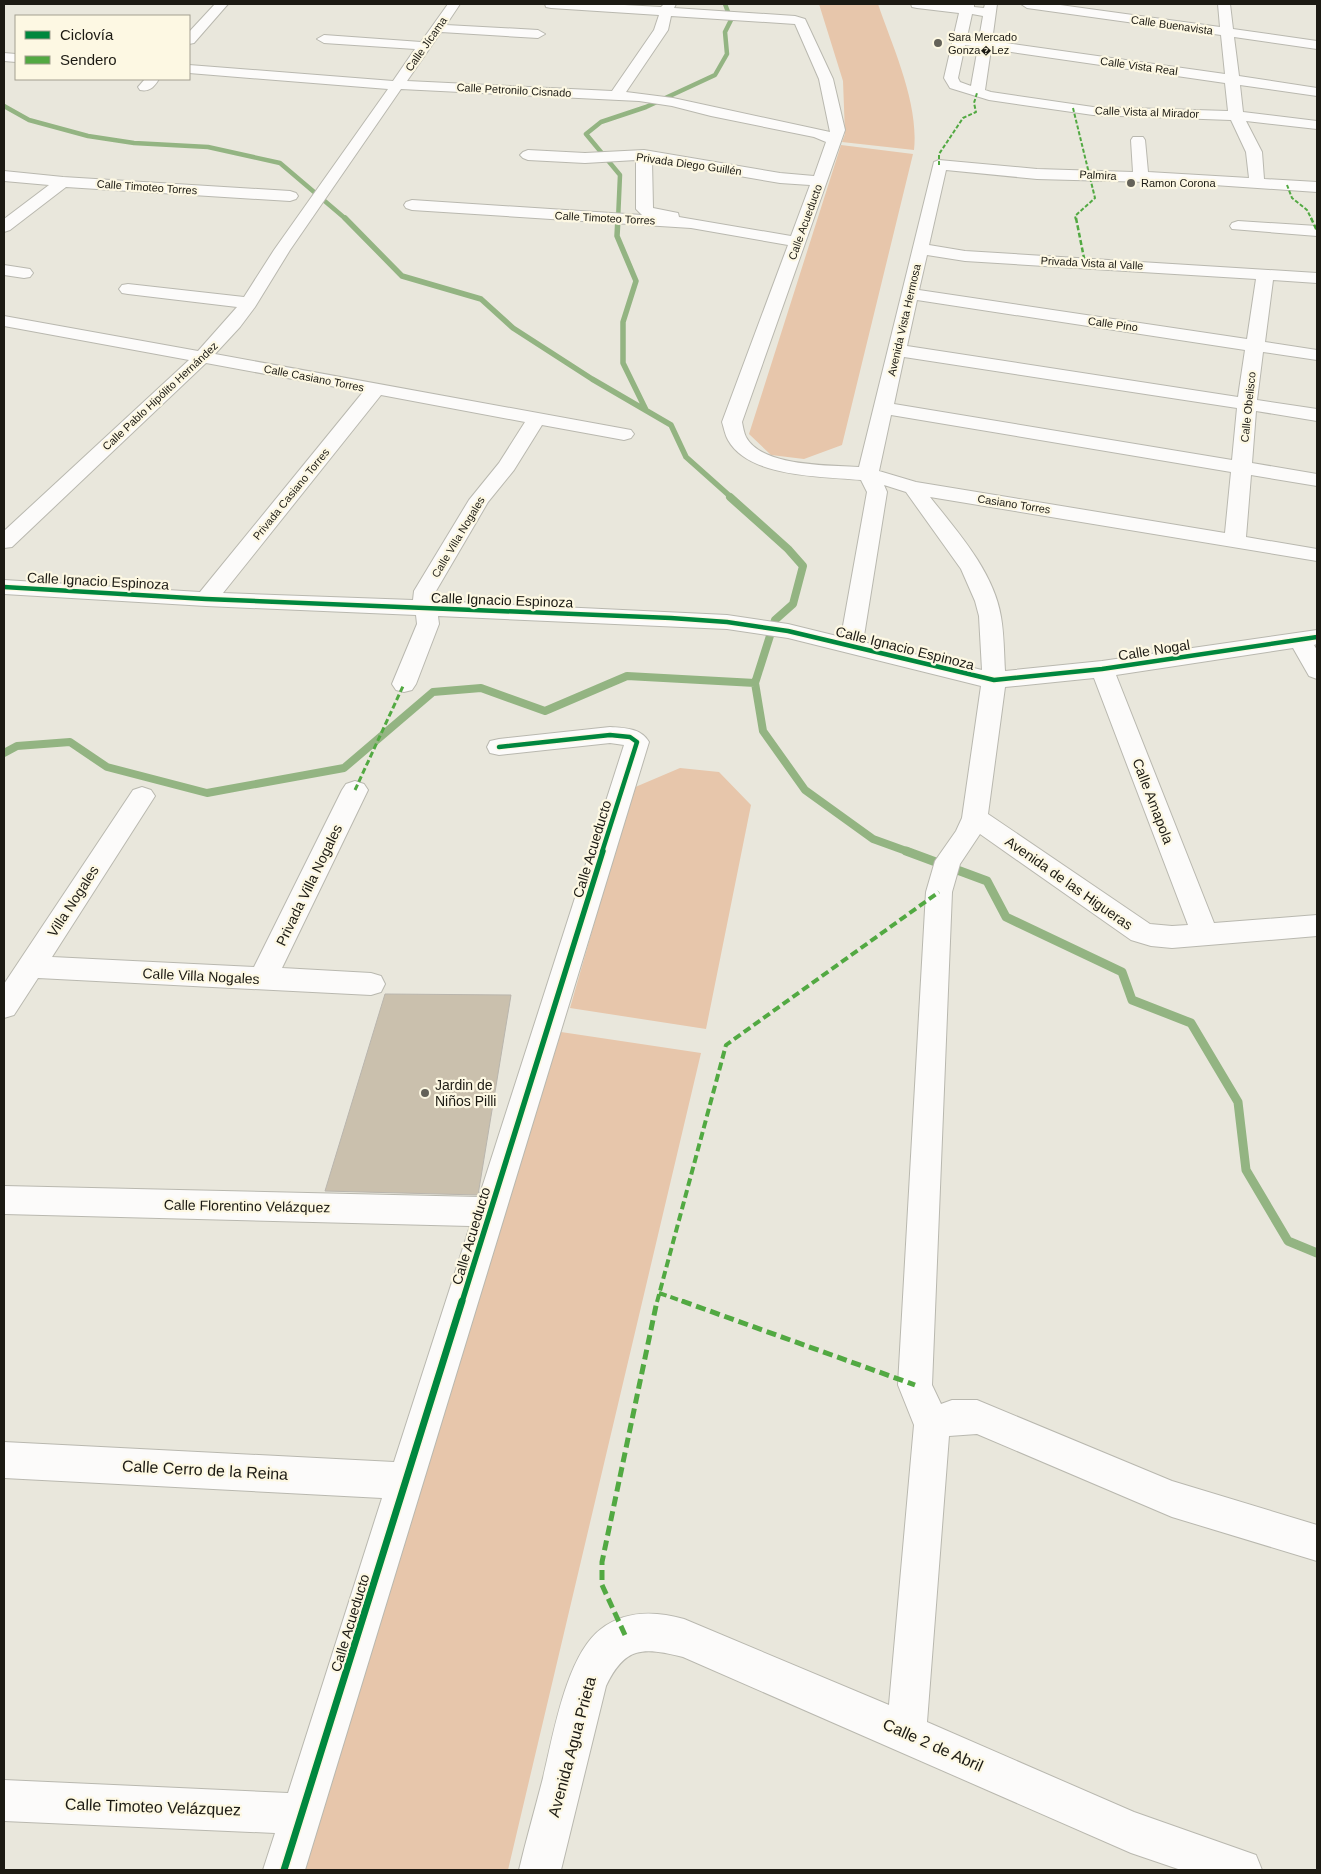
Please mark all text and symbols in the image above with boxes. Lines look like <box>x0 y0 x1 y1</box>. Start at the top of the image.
street label: Calle Buenavista <box>1130 13 1215 37</box>
street label: Calle Jícama <box>403 14 450 73</box>
legend <box>15 15 190 80</box>
text: Ciclovía <box>60 26 114 43</box>
place label: Sara Mercado Gonza�Lez <box>948 31 1017 56</box>
marker: Sara Mercado Gonza�Lez <box>932 37 944 49</box>
text: Sendero <box>60 51 117 68</box>
street label: Calle Vista Real <box>1100 55 1178 77</box>
street label: Calle Petronilo Cisnado <box>456 81 572 99</box>
street label: Calle Vista al Mirador <box>1095 104 1200 120</box>
street label: Privada Diego Guillén <box>635 151 743 177</box>
street label: Palmira <box>1079 168 1118 182</box>
marker: Ramon Corona <box>1125 177 1137 189</box>
place label: Ramon Corona <box>1141 177 1216 189</box>
street label: Calle Timoteo Torres <box>96 178 198 197</box>
street label: Calle Acueducto <box>786 183 824 261</box>
street label: Calle Timoteo Torres <box>554 209 656 227</box>
street label: Privada Vista al Valle <box>1040 254 1144 272</box>
street label: Avenida Vista Hermosa <box>885 262 923 377</box>
street label: Calle Pino <box>1087 315 1139 333</box>
street label: Calle Pablo Hipólito Hernández <box>100 339 220 453</box>
street label: Calle Casiano Torres <box>263 362 366 394</box>
street label: Calle Obelisco <box>1238 371 1258 443</box>
street label: Privada Casiano Torres <box>250 445 332 542</box>
street label: Casiano Torres <box>977 492 1052 516</box>
street label: Calle Villa Nogales <box>429 494 487 580</box>
street label: Calle Ignacio Espinoza <box>26 569 170 593</box>
street label: Calle Ignacio Espinoza <box>431 590 574 610</box>
street label: Calle Ignacio Espinoza <box>834 623 976 673</box>
street label: Calle Nogal <box>1117 636 1191 664</box>
street label: Calle Amapola <box>1129 756 1177 846</box>
street label: Calle Acueducto <box>570 798 615 900</box>
street label: Privada Villa Nogales <box>273 822 345 948</box>
street label: Avenida de las Higueras <box>1002 833 1136 933</box>
street label: Villa Nogales <box>44 862 102 940</box>
street label: Calle Villa Nogales <box>142 965 260 987</box>
place label: Jardin de Niños Pilli <box>435 1077 496 1109</box>
marker: Jardin de Niños Pilli <box>419 1087 431 1099</box>
street label: Calle Acueducto <box>449 1185 494 1287</box>
street label: Calle Florentino Velázquez <box>164 1197 330 1215</box>
street label: Calle Cerro de la Reina <box>122 1457 289 1483</box>
street label: Calle Acueducto <box>328 1572 373 1674</box>
street label: Avenida Agua Prieta <box>545 1675 599 1819</box>
street label: Calle 2 de Abril <box>880 1715 986 1775</box>
street label: Calle Timoteo Velázquez <box>65 1795 241 1819</box>

